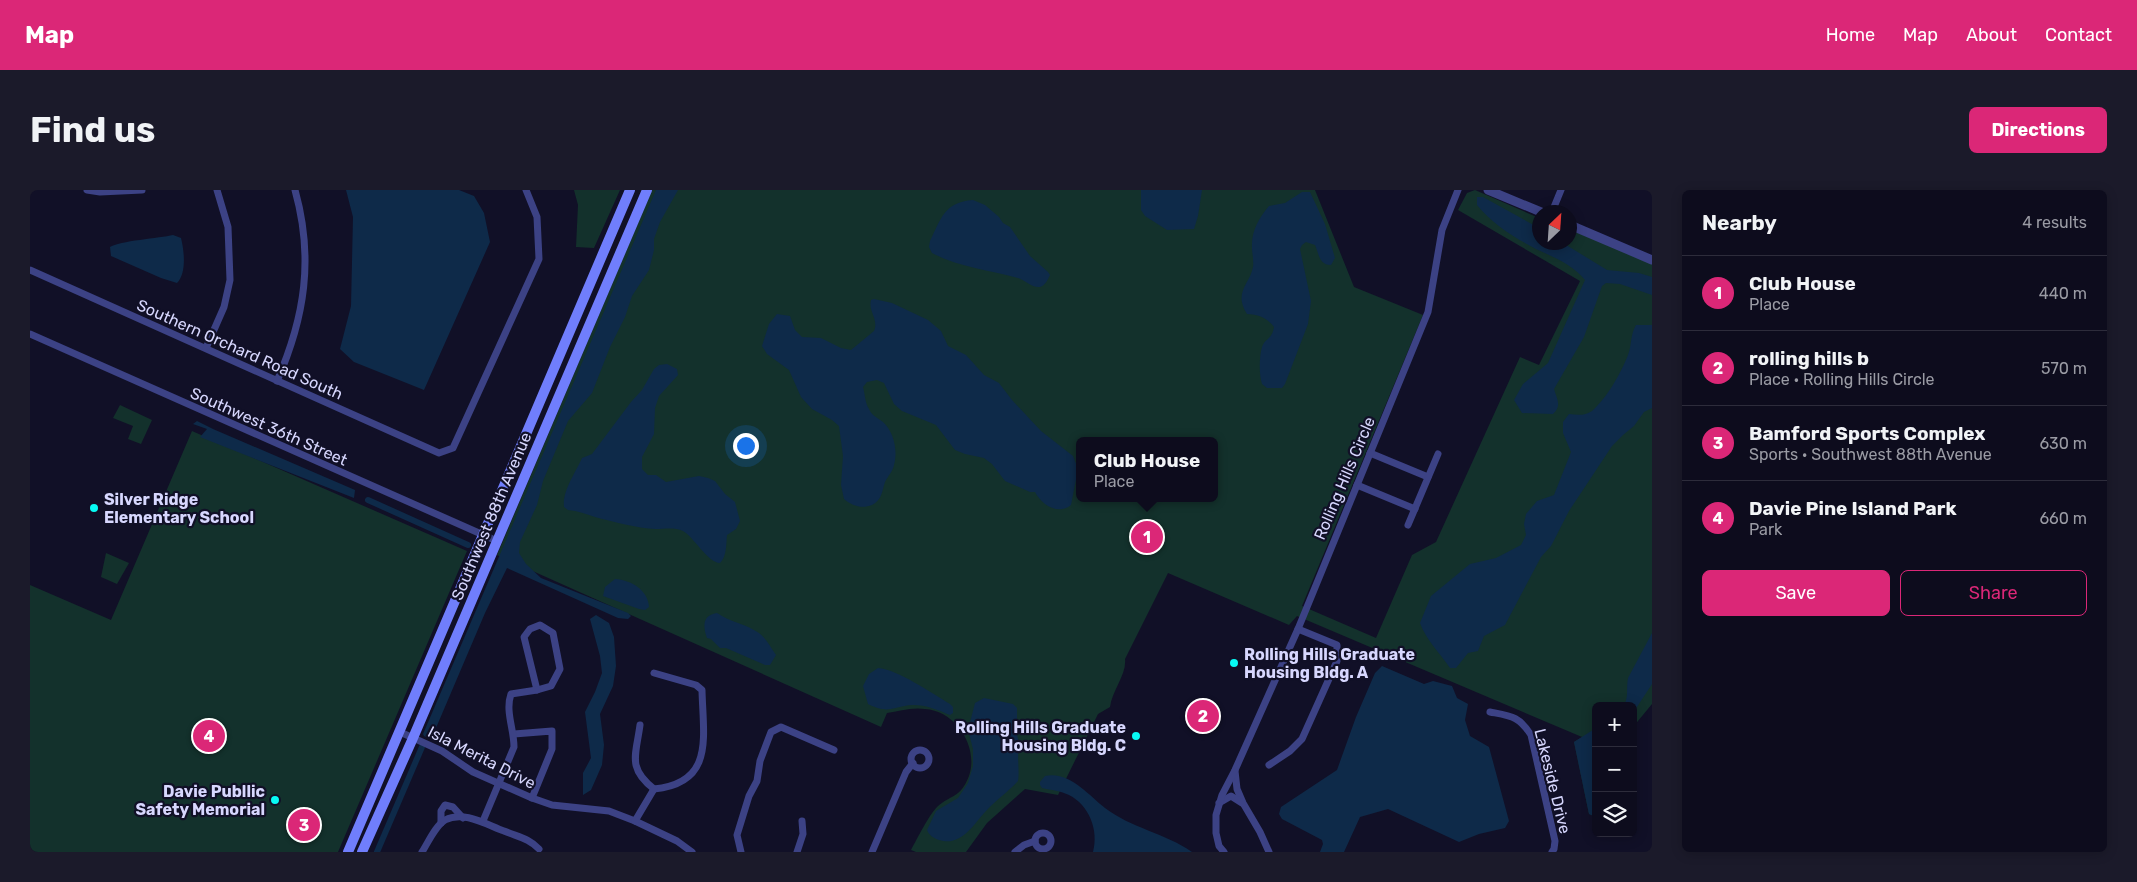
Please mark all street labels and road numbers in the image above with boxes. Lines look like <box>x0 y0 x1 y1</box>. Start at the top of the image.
street label: Southern Orchard Road South <box>134 295 346 404</box>
street label: Southwest 36th Street <box>187 383 350 470</box>
street label: Rolling Hills Circle <box>1310 414 1379 543</box>
street label: Southwest 88th Avenue <box>447 429 535 603</box>
street label: Isla Merita Drive <box>425 722 539 793</box>
street label: Lakeside Drive <box>1530 727 1575 836</box>

